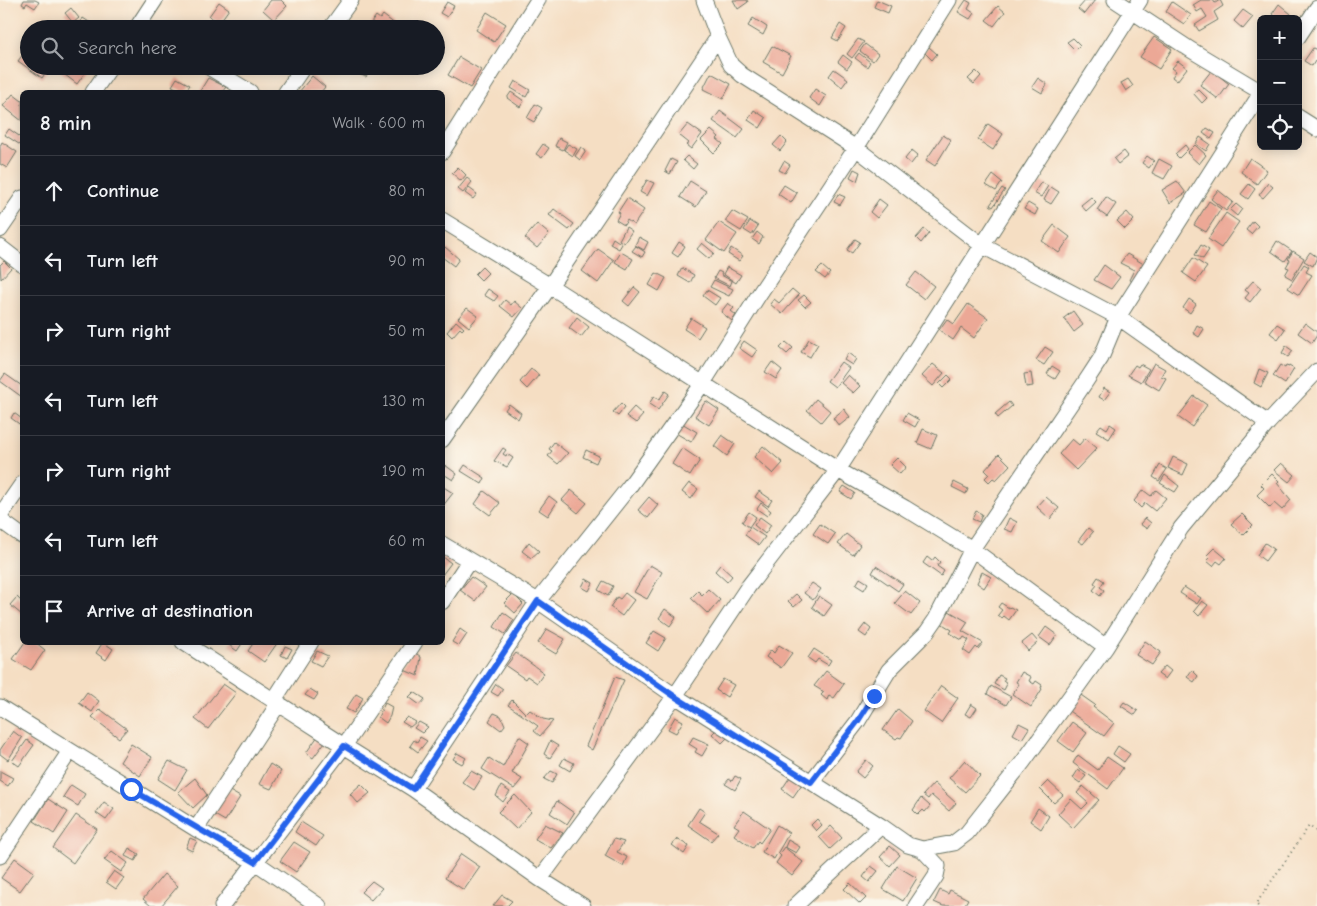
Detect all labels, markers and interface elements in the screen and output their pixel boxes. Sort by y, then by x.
map controls [1257,15,1302,150]
button: + [1257,15,1302,60]
search box [20,20,445,75]
icon: search [38,34,66,62]
text: Search here [78,37,177,59]
button: − [1257,60,1302,105]
button: locate [1257,105,1302,150]
text: 8 min [40,111,91,135]
text: Walk · 600 m [332,114,425,132]
icon: ahead [40,177,68,205]
text: Continue [87,180,159,202]
text: 80 m [388,182,425,200]
icon: left [40,247,68,275]
text: Turn left [87,250,158,272]
text: 90 m [388,252,425,270]
icon: right [40,317,68,345]
text: Turn right [87,320,171,342]
text: 50 m [388,322,425,340]
icon: left [40,387,68,415]
text: Turn left [87,390,158,412]
text: 130 m [382,392,425,410]
icon: right [40,457,68,485]
text: Turn right [87,460,171,482]
text: 190 m [382,462,425,480]
icon: left [40,527,68,555]
text: Turn left [87,530,158,552]
text: 60 m [388,532,425,550]
icon: arrive [40,597,68,625]
text: Arrive at destination [87,600,253,622]
route end [863,685,886,708]
route start [120,778,143,801]

